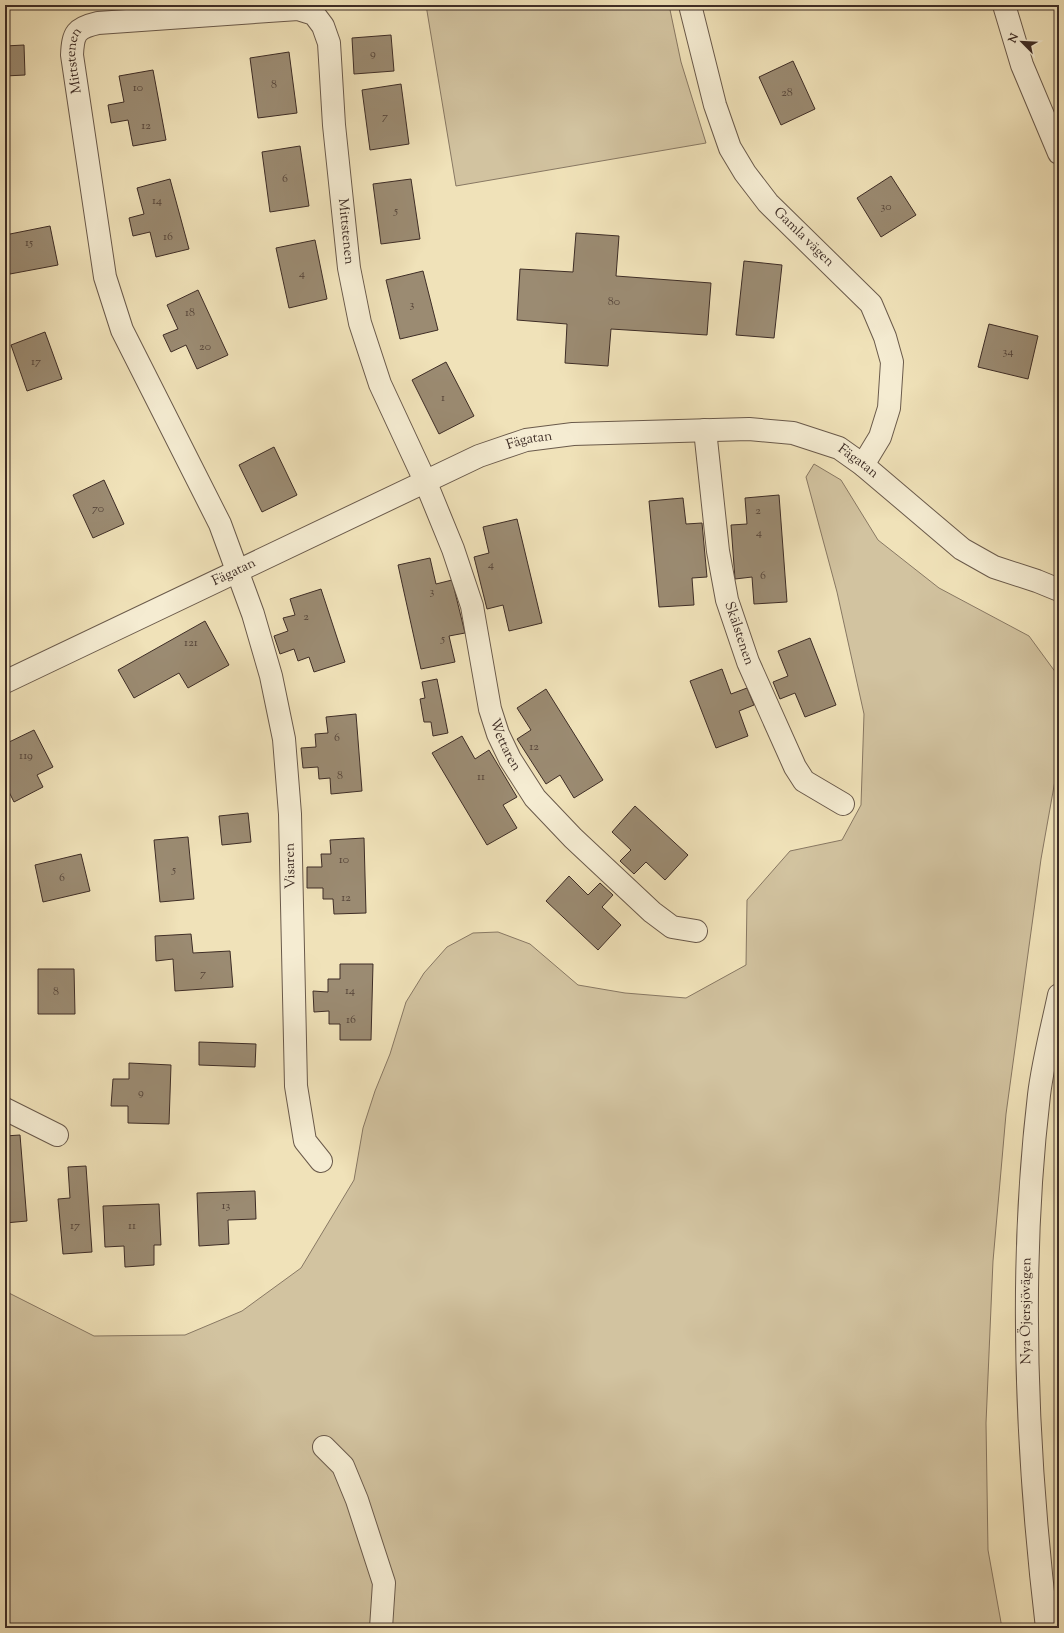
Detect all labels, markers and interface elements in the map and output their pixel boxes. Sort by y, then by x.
north arrow [1002,22,1042,62]
street label: Mittstenen [62,23,88,95]
text: N [1004,31,1023,47]
house number: 9 [370,45,376,63]
house number: 8 [271,76,277,94]
house number: 10 [133,79,143,97]
house number: 28 [781,84,793,102]
house number: 7 [382,108,388,126]
house number: 12 [141,117,151,135]
house number: 6 [282,170,288,188]
house number: 14 [152,192,162,210]
street label: Mittstenen [332,198,359,265]
house number: 30 [880,198,892,216]
house number: 5 [393,202,398,220]
street label: Gamla vägen [768,203,838,272]
house number: 16 [163,228,173,246]
house number: 15 [25,234,33,252]
house number: 4 [299,265,305,283]
house number: 80 [608,293,620,311]
house number: 3 [410,296,415,314]
house number: 18 [185,304,195,322]
house number: 20 [199,338,211,356]
house number: 34 [1003,343,1013,361]
house number: 17 [31,353,41,371]
house number: 1 [441,389,445,407]
street label: Fägatan [504,427,554,456]
street label: Fägatan [833,440,882,484]
house number: 70 [92,500,104,518]
house number: 2 [755,502,761,520]
house number: 4 [756,524,762,542]
street label: Fägatan [209,554,260,592]
house number: 4 [488,556,494,574]
house number: 6 [760,567,766,585]
house number: 3 [430,583,435,601]
street label: Skälstenen [718,599,758,668]
house number: 2 [303,608,309,626]
house number: 5 [440,630,445,648]
house number: 121 [184,634,198,652]
street label: Wettaren [484,716,526,775]
house number: 6 [334,729,340,747]
house number: 12 [529,738,539,756]
house number: 119 [19,747,33,765]
house number: 8 [337,767,343,785]
house number: 11 [477,768,485,786]
street label: Visaren [281,843,301,889]
house number: 10 [339,851,349,869]
house number: 5 [171,861,176,879]
house number: 6 [59,869,65,887]
house number: 12 [341,889,351,907]
house number: 7 [200,965,206,983]
house number: 14 [345,982,355,1000]
house number: 8 [53,983,59,1001]
house number: 16 [346,1011,356,1029]
house number: 9 [138,1084,144,1102]
house number: 13 [222,1197,231,1215]
house number: 17 [70,1217,80,1235]
house number: 11 [128,1217,136,1235]
street label: Nya Öjersjövägen [1016,1257,1037,1365]

